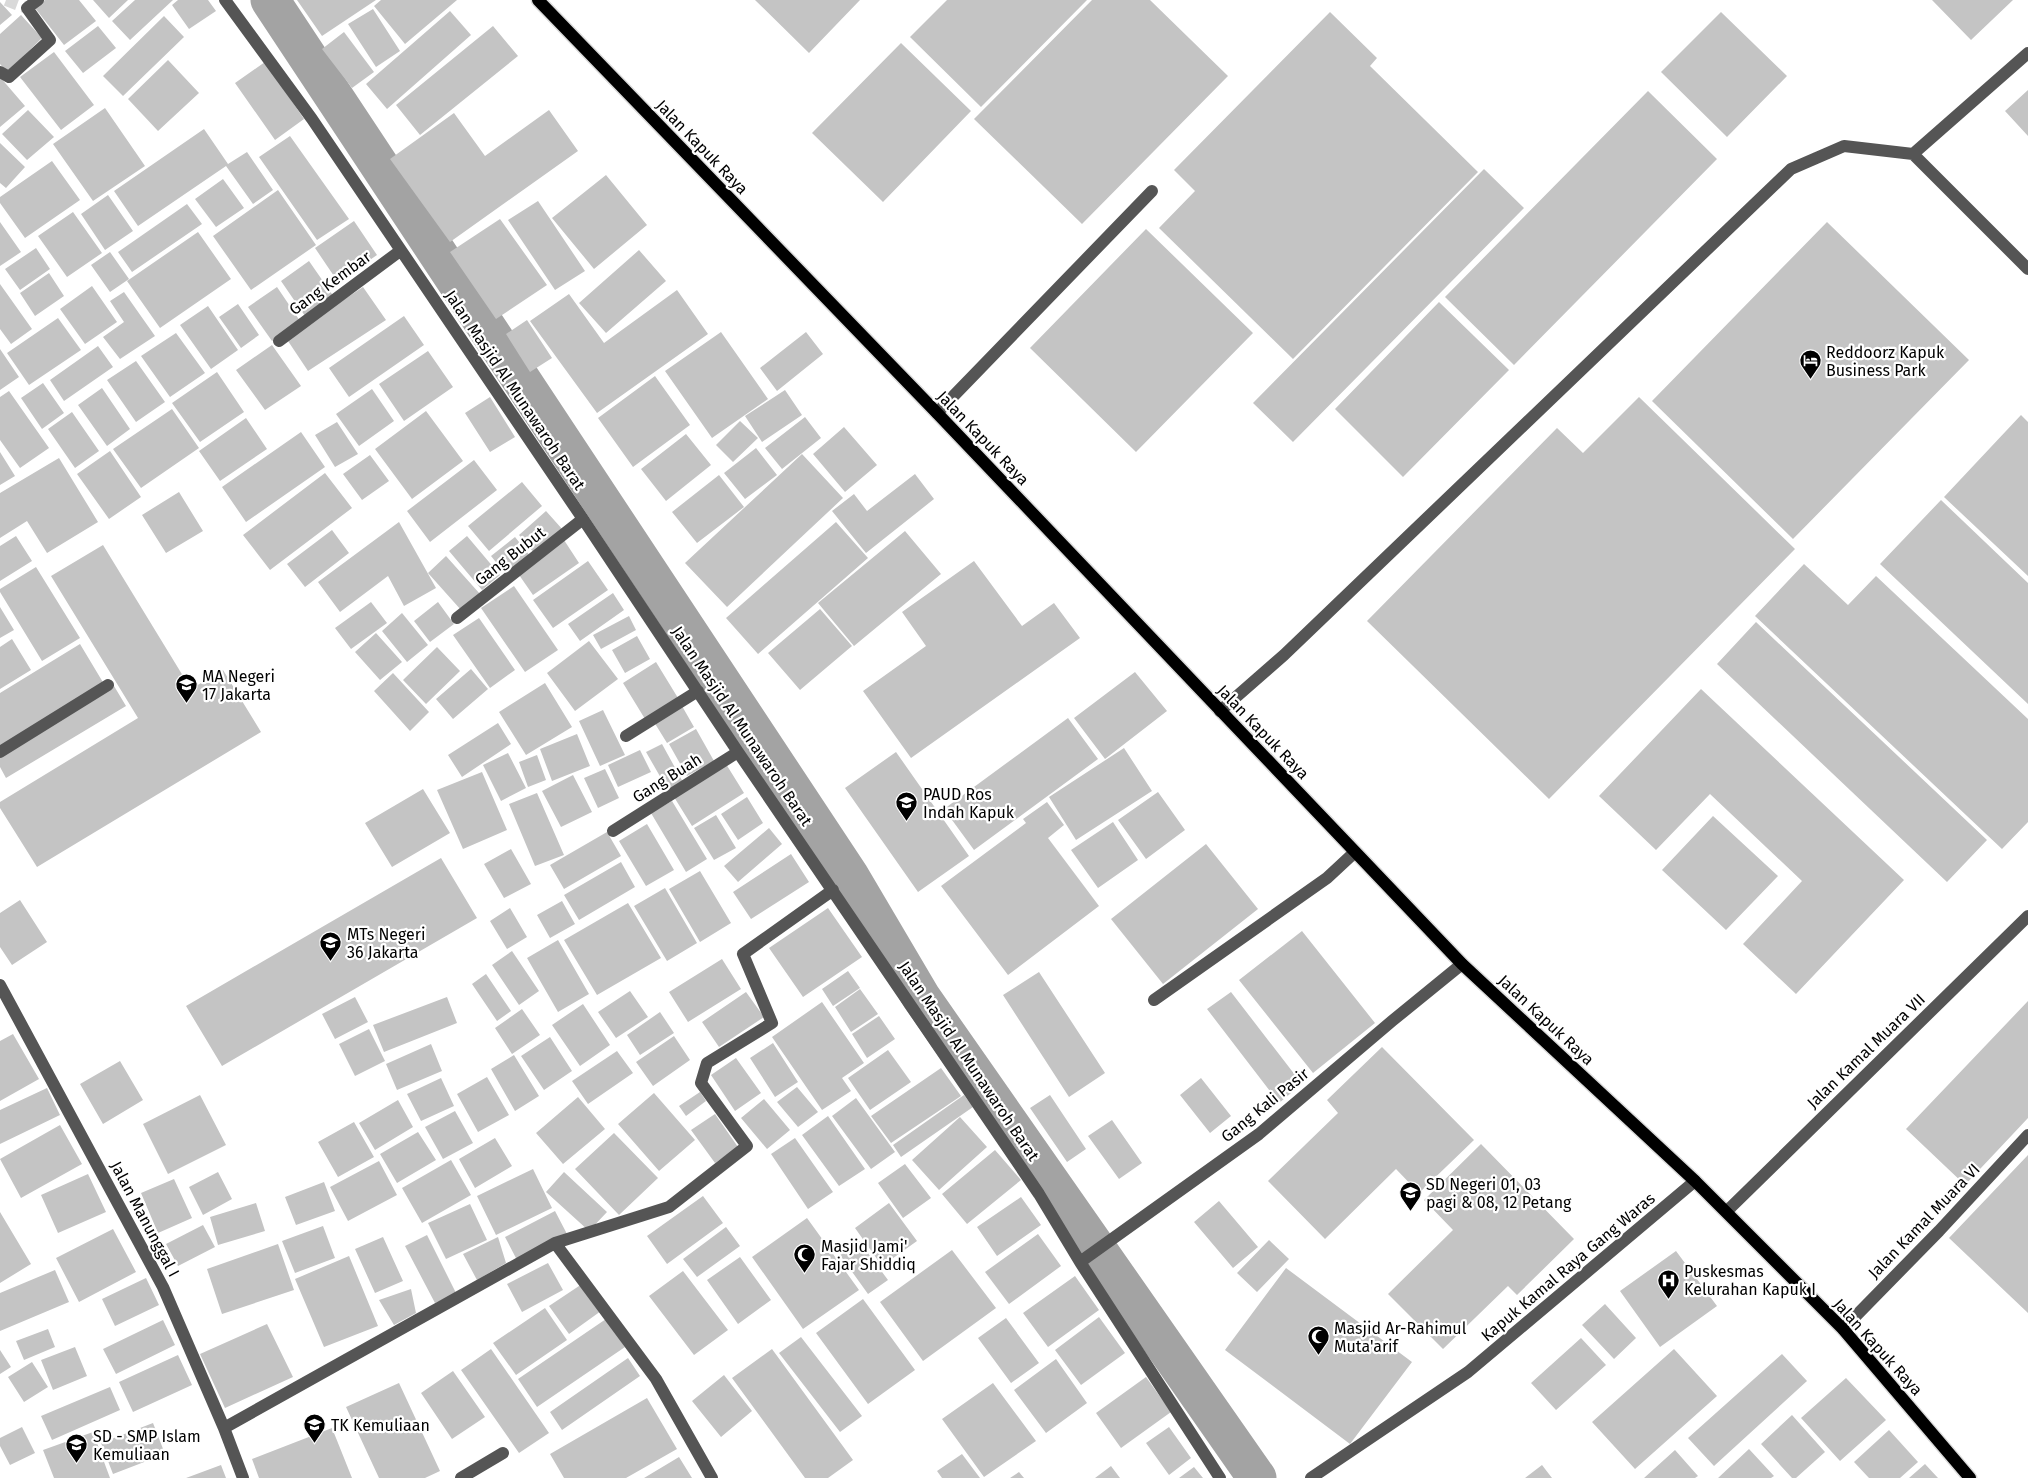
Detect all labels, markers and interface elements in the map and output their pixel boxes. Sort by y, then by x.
street label: Jalan Kapuk Raya [652,96,752,198]
street label: Gang Kembar [285,246,375,319]
street label: Jalan Masjid Al Munawaroh Barat [441,287,589,494]
place label: Reddoorz Kapuk Business Park [1826,343,1945,380]
hotel icon: Reddoorz Kapuk Business Park [1798,349,1822,380]
street label: Jalan Kapuk Raya [933,387,1033,489]
street label: Gang Bubut [471,522,549,589]
street label: Jalan Masjid Al Munawaroh Barat [668,623,816,830]
place label: MA Negeri 17 Jakarta [202,667,275,704]
school or university icon: MA Negeri 17 Jakarta [174,673,198,704]
street label: Jalan Kapuk Raya [1213,681,1313,783]
street label: Gang Buah [629,749,705,807]
place label: PAUD Ros Indah Kapuk [923,785,1015,822]
school or university icon: PAUD Ros Indah Kapuk [895,791,919,822]
place label: MTs Negeri 36 Jakarta [347,925,426,962]
school or university icon: MTs Negeri 36 Jakarta [319,931,343,962]
street label: Jalan Masjid Al Munawaroh Barat [895,958,1043,1165]
street label: Jalan Kapuk Raya [1494,971,1598,1069]
street label: Jalan Kamal Muara VII [1803,990,1929,1112]
street label: Gang Kali Pasir [1217,1063,1313,1146]
street label: Jalan Manunggal I [107,1158,183,1280]
street label: Jalan Kamal Muara VI [1864,1160,1984,1282]
place label: SD Negeri 01, 03 pagi & 08, 12 Petang [1426,1175,1572,1212]
school or university icon: SD Negeri 01, 03 pagi & 08, 12 Petang [1398,1181,1422,1212]
street label: Kapuk Kamal Raya Gang Waras [1477,1189,1659,1345]
place label: Masjid Jami' Fajar Shiddiq [821,1237,916,1274]
mosque icon: Masjid Jami' Fajar Shiddiq [793,1243,817,1274]
place label: Puskesmas Kelurahan Kapuk I [1684,1262,1816,1299]
hospital icon: Puskesmas Kelurahan Kapuk I [1656,1268,1680,1299]
street label: Jalan Kapuk Raya [1829,1295,1927,1399]
place label: Masjid Ar-Rahimul Muta'arif [1334,1319,1467,1356]
mosque icon: Masjid Ar-Rahimul Muta'arif [1306,1325,1330,1356]
school or university icon: TK Kemuliaan [303,1413,327,1444]
place label: TK Kemuliaan [331,1416,430,1435]
place label: SD - SMP Islam Kemuliaan [93,1427,201,1464]
school or university icon: SD - SMP Islam Kemuliaan [65,1433,89,1464]

